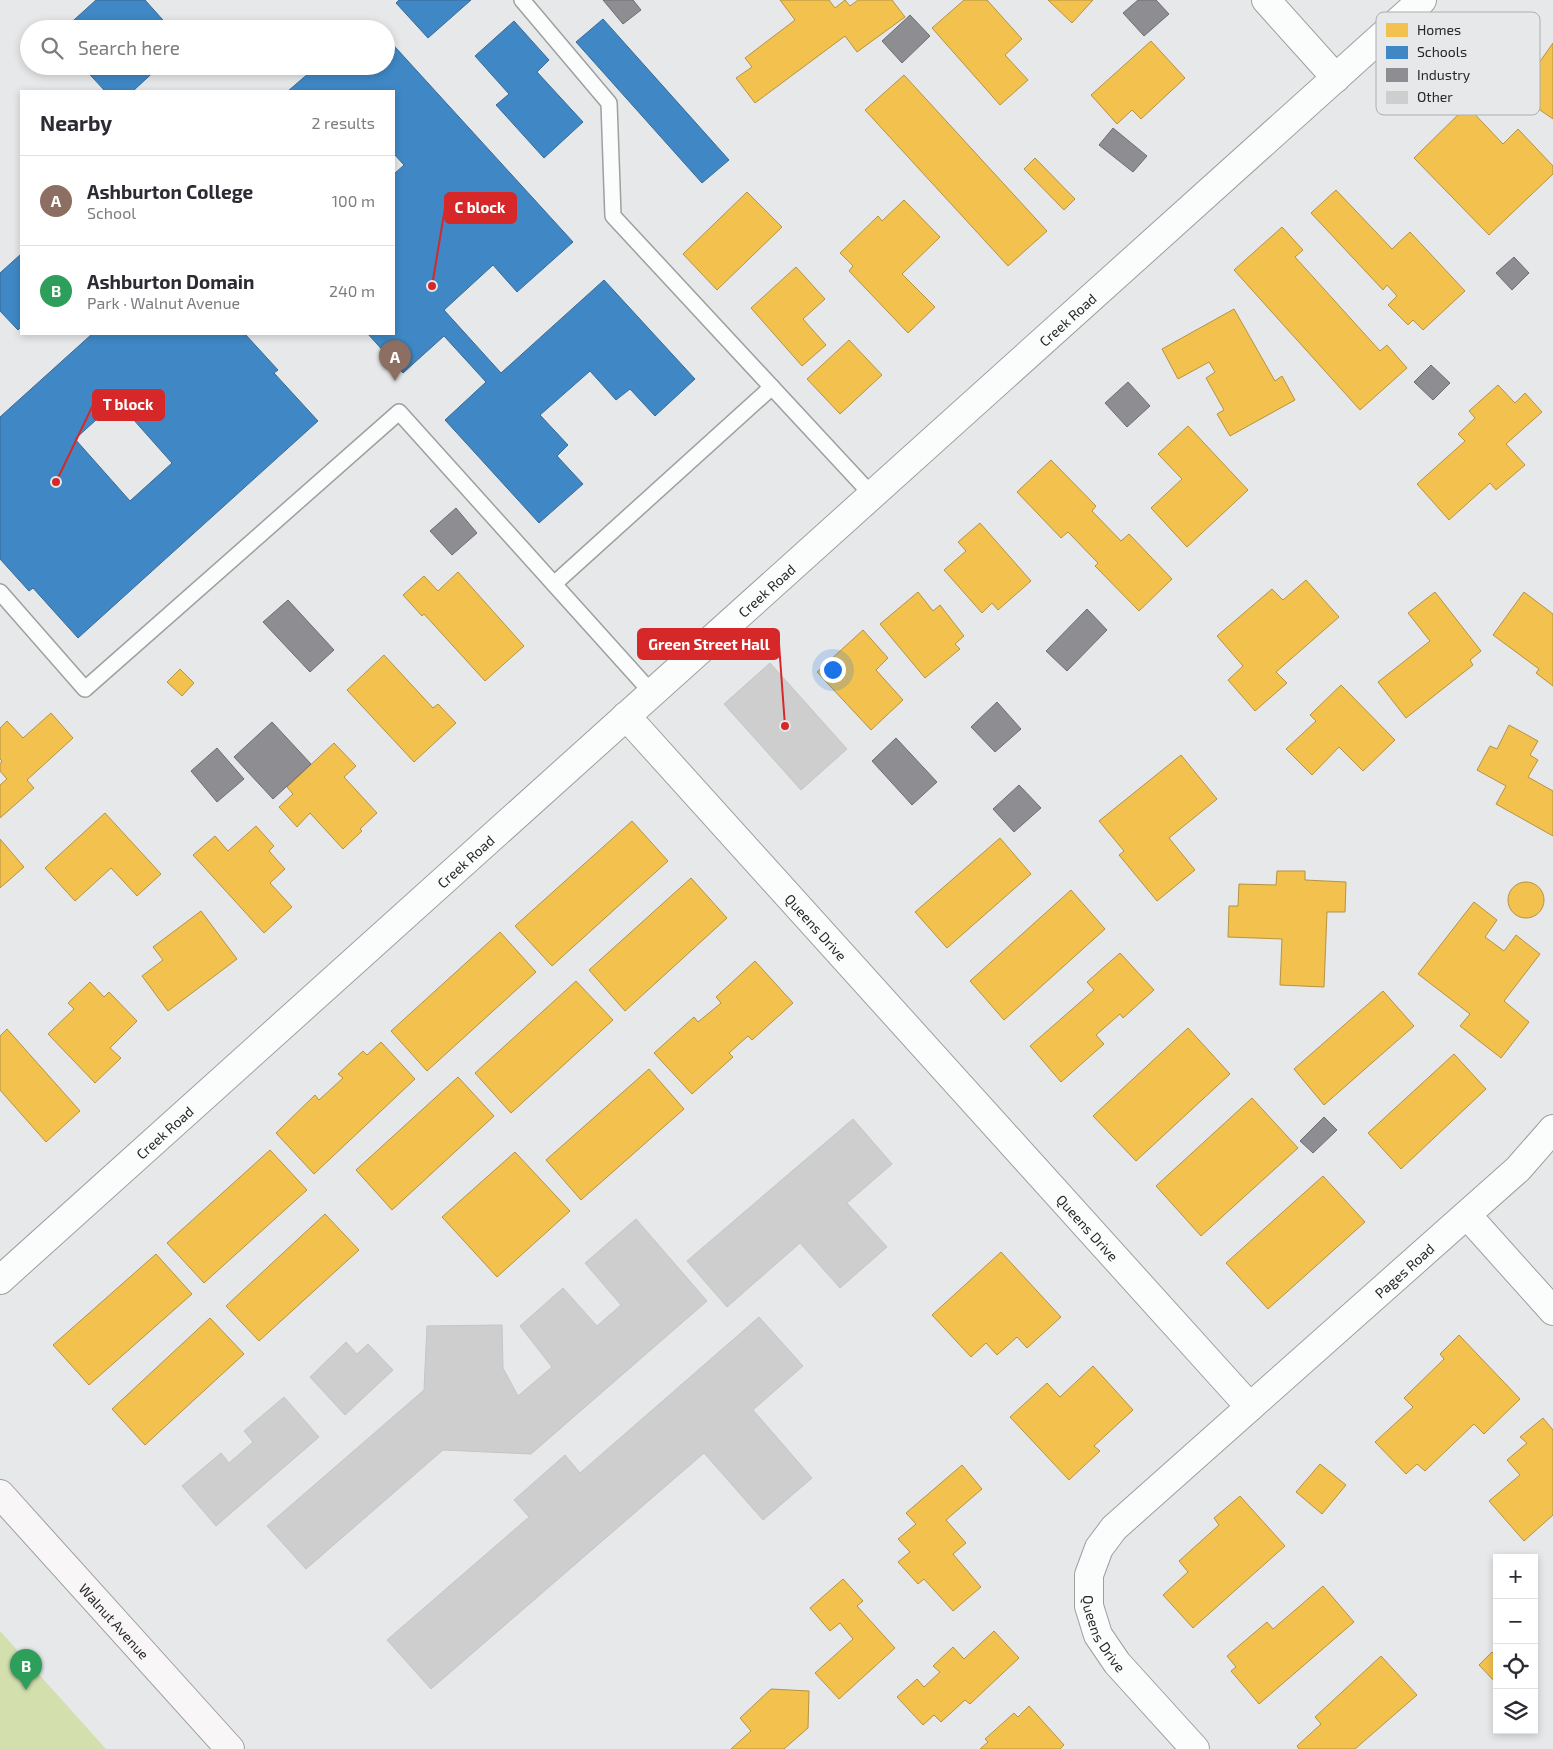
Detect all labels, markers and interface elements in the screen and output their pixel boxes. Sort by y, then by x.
legend [1376,12,1540,115]
search box [20,20,395,75]
text: Homes [1417,21,1461,38]
icon: search [38,34,66,62]
text: Search here [78,36,180,59]
text: Schools [1417,43,1467,60]
text: Industry [1417,66,1471,83]
text: Other [1417,88,1453,105]
text: Nearby [40,110,112,135]
text: 2 results [312,113,375,132]
text: Ashburton College [87,180,253,203]
text: A [51,191,61,210]
text: 100 m [332,191,375,210]
callout: C block [445,193,516,223]
text: C block [455,198,506,216]
text: School [87,203,136,222]
text: Ashburton Domain [87,270,255,293]
text: B [51,281,61,300]
text: 240 m [329,281,375,300]
street label: Creek Road [1035,289,1099,349]
text: Park · Walnut Avenue [87,293,240,312]
pin: A [379,340,411,381]
callout: T block [93,390,164,420]
text: T block [103,395,154,413]
street label: Creek Road [734,560,798,620]
callout: Green Street Hall [638,629,779,659]
text: Green Street Hall [648,635,770,653]
your location [820,657,846,683]
street label: Creek Road [433,831,497,891]
street label: Queens Drive [782,890,851,964]
street label: Creek Road [132,1102,196,1162]
street label: Queens Drive [1053,1190,1122,1264]
street label: Pages Road [1371,1239,1437,1301]
map controls [1493,1554,1538,1734]
button: + [1493,1554,1538,1599]
street label: Walnut Avenue [76,1580,153,1662]
street label: Queens Drive [1080,1595,1129,1675]
button: − [1493,1599,1538,1644]
button: locate [1493,1644,1538,1689]
pin: B [10,1649,42,1690]
button: layers [1493,1689,1538,1734]

